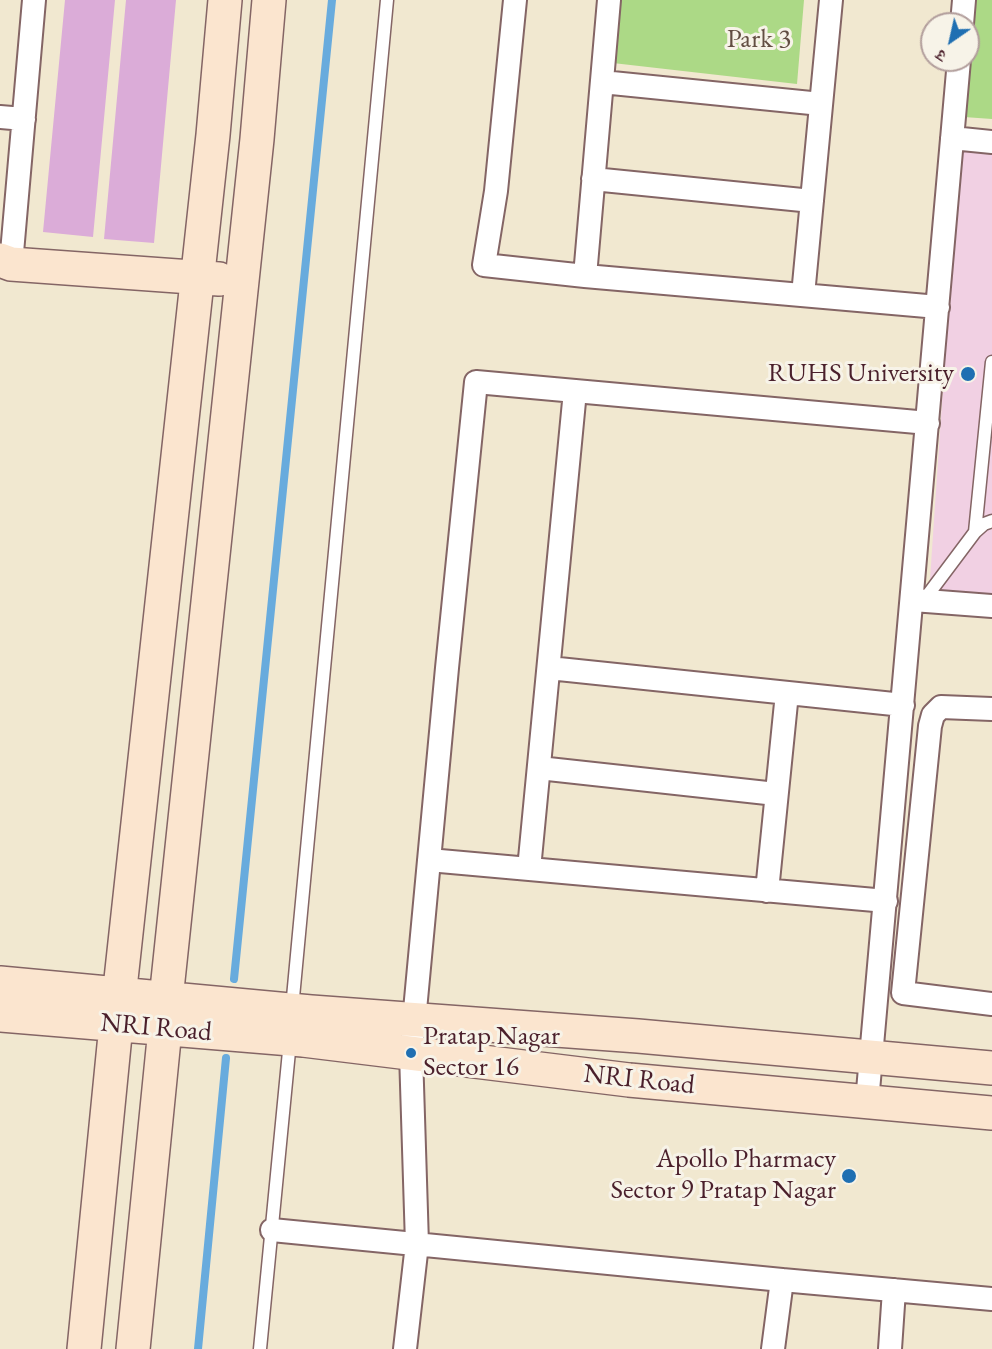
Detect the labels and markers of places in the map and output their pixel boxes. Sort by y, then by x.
place label: RUHS University [768,358,954,390]
marker: RUHS University [959,365,977,383]
place label: Pratap Nagar Sector 16 [423,1021,560,1084]
marker: Pratap Nagar Sector 16 [404,1046,418,1060]
place label: Apollo Pharmacy Sector 9 Pratap Nagar [611,1144,836,1207]
marker: Apollo Pharmacy Sector 9 Pratap Nagar [840,1167,858,1185]

